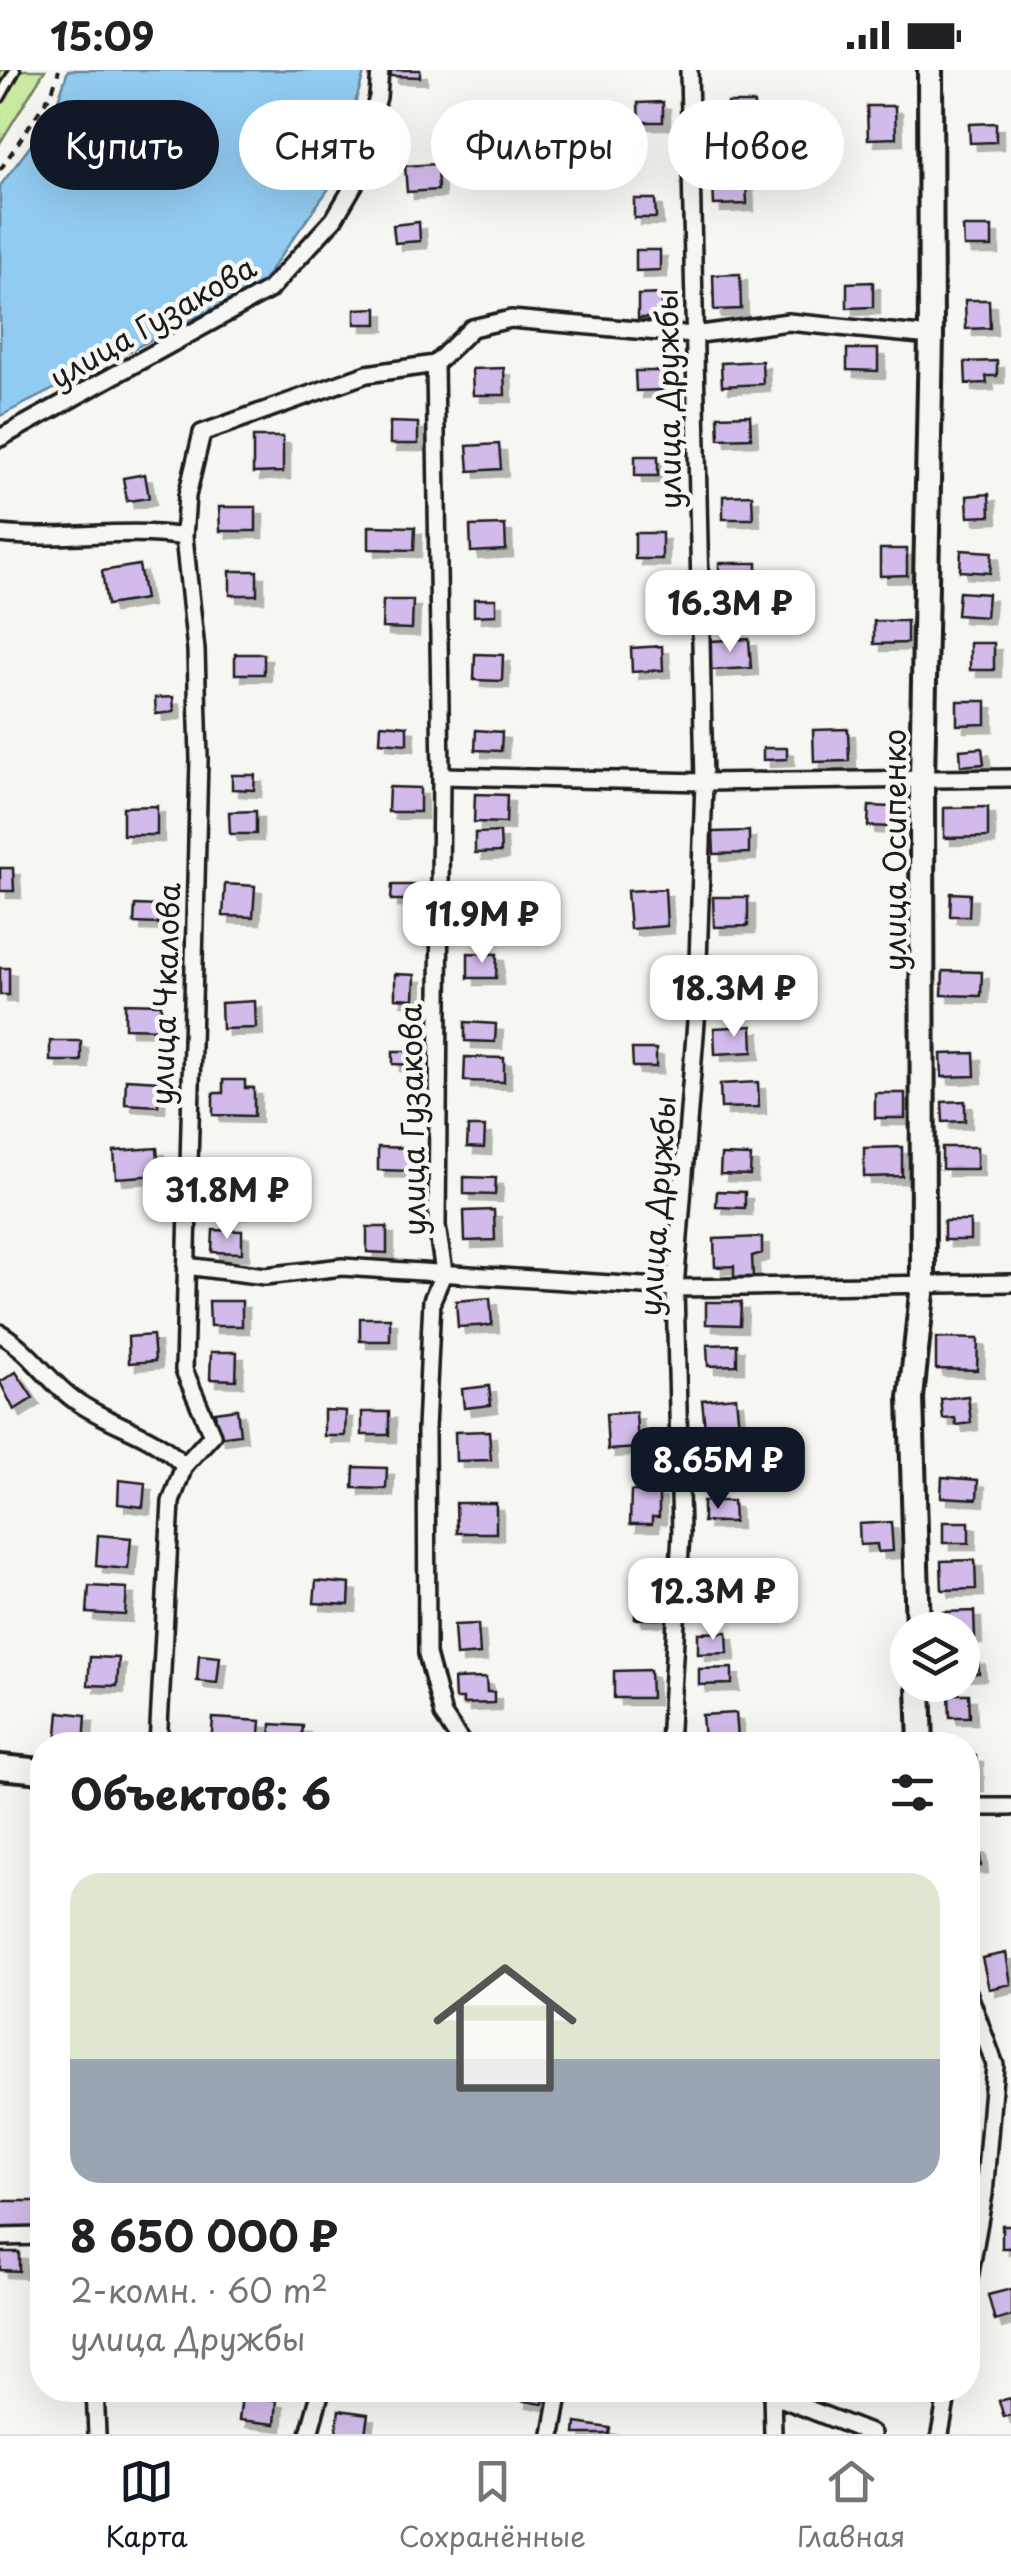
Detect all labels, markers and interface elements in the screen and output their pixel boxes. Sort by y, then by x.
text: 15:09 [50,7,154,64]
chip: Купить [30,100,219,190]
chip: Снять [239,100,411,190]
chip: Фильтры [431,100,648,190]
chip: Новое [668,100,844,190]
street label: улица Гузакова [40,243,264,398]
street label: улица Дружбы [643,288,691,510]
pin: 16.3M ₽ [638,570,822,655]
text: 16.3M ₽ [667,578,793,626]
street label: улица Осипенко [871,729,916,971]
pin: 11.9M ₽ [390,881,574,966]
street label: улица Чкалова [138,882,190,1106]
text: 11.9M ₽ [425,889,539,937]
pin: 18.3M ₽ [642,955,826,1040]
text: 18.3M ₽ [672,963,796,1011]
street label: улица Гузакова [386,1003,436,1236]
street label: улица Дружбы [626,1094,686,1318]
pin: 31.8M ₽ [135,1157,319,1242]
text: 31.8M ₽ [165,1165,289,1213]
pin: 8.65M ₽ [626,1427,810,1512]
text: 8.65M ₽ [653,1435,783,1483]
pin: 12.3M ₽ [621,1558,805,1643]
text: 12.3M ₽ [650,1566,776,1614]
map controls [890,1612,980,1702]
button: layers [890,1612,980,1702]
text: Объектов: 6 [70,1761,331,1824]
icon: filters [885,1765,940,1820]
icon: home [415,1938,595,2118]
text: 8 650 000 ₽ [70,2203,338,2266]
text: 2-комн. · 60 m² [70,2266,328,2314]
text: улица Дружбы [70,2314,305,2362]
tab: Карта [106,2454,188,2557]
tab: Сохранённые [399,2454,586,2557]
tab: Главная [797,2454,905,2557]

